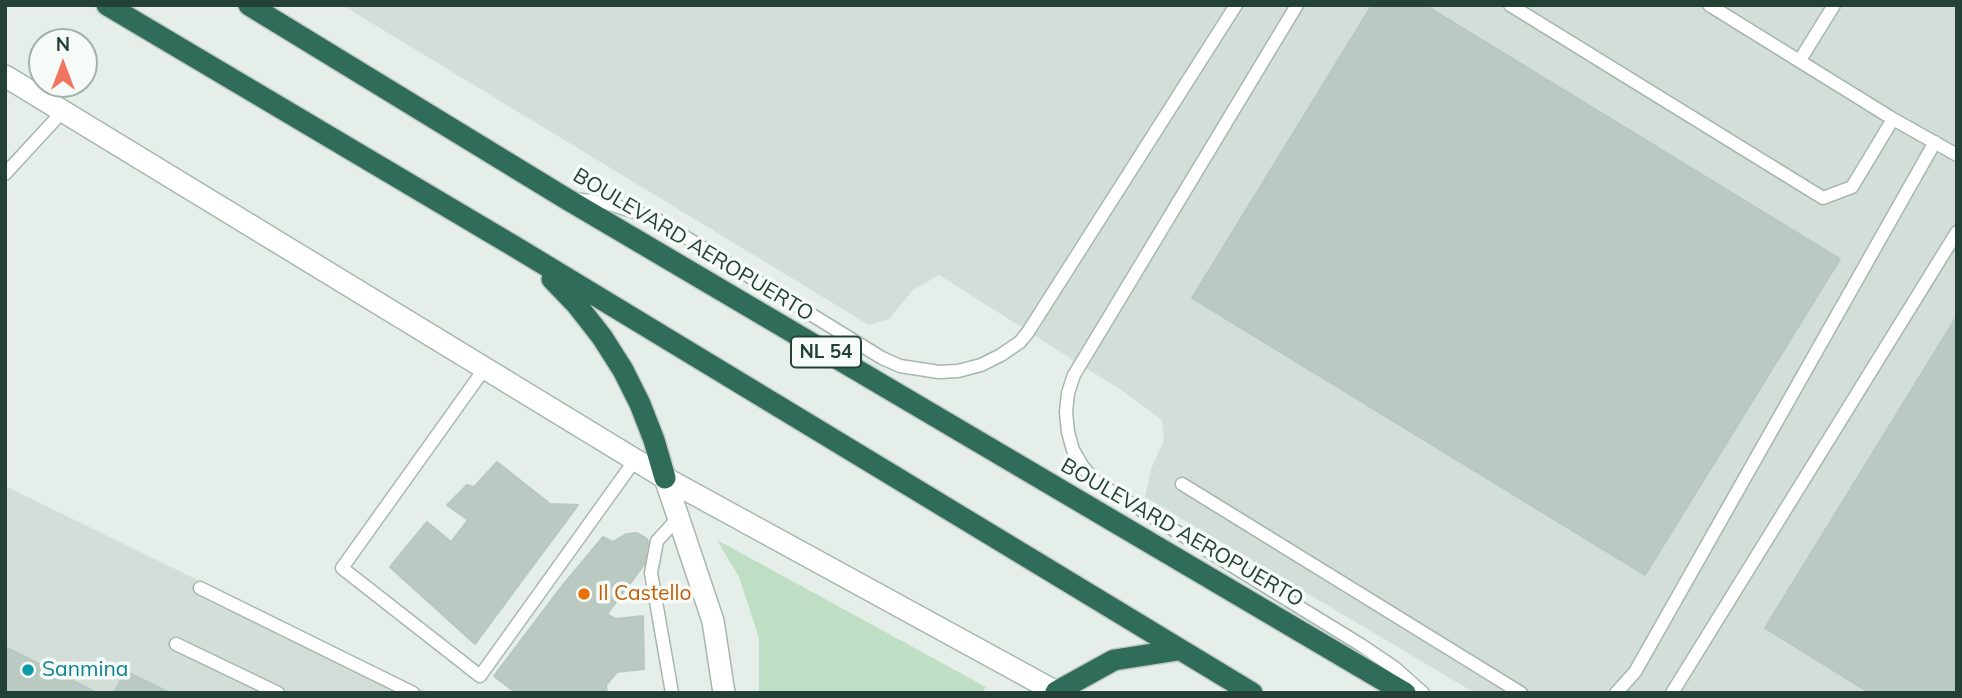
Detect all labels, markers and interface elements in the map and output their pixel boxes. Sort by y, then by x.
north arrow [28,28,98,98]
text: N [56,32,70,56]
street label: BOULEVARD AEROPUERTO [568,163,818,327]
road number: NL 54 [791,336,861,368]
street label: BOULEVARD AEROPUERTO [1056,453,1308,613]
place label: Il Castello [598,581,692,607]
marker: Il Castello [576,586,592,602]
place label: Sanmina [42,657,128,683]
marker: Sanmina [20,662,36,678]

